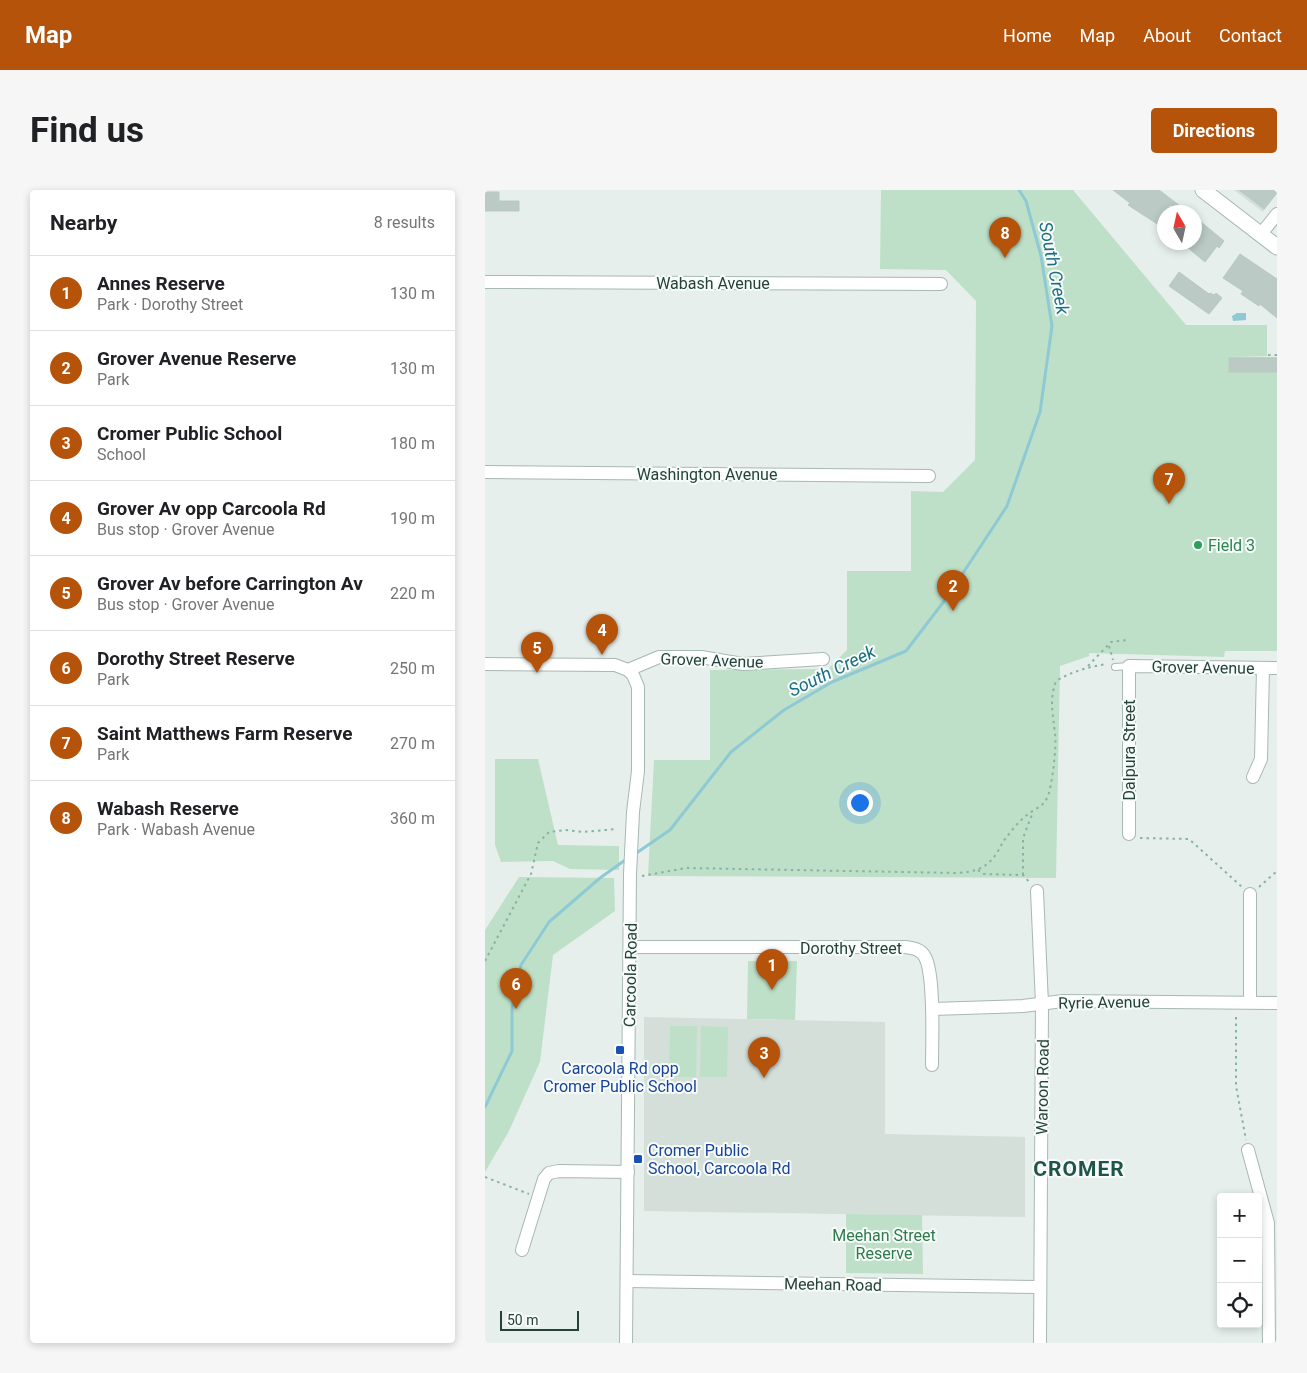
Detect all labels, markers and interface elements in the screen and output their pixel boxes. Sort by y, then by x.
text: Map [25,21,72,49]
text: Home [1003,25,1052,46]
text: Map [1080,25,1115,46]
text: About [1143,25,1191,46]
text: Contact [1219,25,1282,46]
button: Directions [1151,108,1277,153]
text: Find us [30,110,144,151]
north arrow [1157,205,1202,250]
text: Nearby [50,211,117,235]
text: 8 results [374,213,435,232]
pin: 8 [989,217,1021,258]
water label: South Creek [1035,220,1074,317]
text: Annes Reserve [97,272,225,295]
street label: Wabash Avenue [656,274,770,293]
text: 1 [61,284,71,303]
text: 130 m [390,284,435,303]
text: Park · Dorothy Street [97,295,243,314]
text: Grover Avenue Reserve [97,347,296,370]
text: 2 [61,359,71,378]
text: 130 m [390,359,435,378]
text: Park [97,370,129,389]
text: Cromer Public School [97,422,282,445]
text: 3 [61,434,71,453]
text: 180 m [390,434,435,453]
text: School [97,445,146,464]
pin: 7 [1153,463,1185,504]
street label: Washington Avenue [637,465,777,484]
text: Grover Av opp Carcoola Rd [97,497,326,520]
text: 4 [61,509,71,528]
text: 190 m [390,509,435,528]
text: Bus stop · Grover Avenue [97,520,275,539]
place label: Field 3 [1208,536,1255,555]
marker: Field 3 [1192,539,1204,551]
pin: 2 [937,570,969,611]
text: Grover Av before Carrington Av [97,572,363,595]
text: 5 [61,584,71,603]
text: 220 m [390,584,435,603]
text: Bus stop · Grover Avenue [97,595,275,614]
pin: 4 [586,614,618,655]
pin: 5 [521,632,553,673]
water label: South Creek [785,640,880,701]
text: Dorothy Street Reserve [97,647,295,670]
street label: Grover Avenue [660,649,764,672]
street label: Grover Avenue [1151,657,1255,678]
text: 6 [61,659,71,678]
text: 250 m [390,659,435,678]
text: Park [97,670,129,689]
street label: Dalpura Street [1120,700,1139,800]
text: Saint Matthews Farm Reserve [97,722,352,745]
text: 7 [61,734,71,753]
text: 270 m [390,734,435,753]
text: Park [97,745,129,764]
your location [847,790,873,816]
text: Wabash Reserve [97,797,239,820]
text: 8 [61,809,71,828]
text: 360 m [390,809,435,828]
text: Park · Wabash Avenue [97,820,255,839]
street label: Carcoola Road [620,923,641,1027]
street label: Dorothy Street [800,939,902,958]
pin: 1 [756,949,788,990]
pin: 6 [500,968,532,1009]
street label: Ryrie Avenue [1058,992,1150,1013]
pin: 3 [748,1037,780,1078]
street label: Waroon Road [1032,1039,1053,1135]
marker: Carcoola Rd opp Cromer Public School [614,1044,626,1056]
place label: Carcoola Rd opp Cromer Public School [543,1059,697,1096]
place label: Cromer Public School, Carcoola Rd [648,1141,790,1178]
marker: Cromer Public School, Carcoola Rd [632,1153,644,1165]
district label: CROMER [1033,1157,1125,1181]
map controls [1217,1193,1262,1328]
button: + [1217,1193,1262,1238]
park label: Meehan Street Reserve [832,1226,936,1263]
button: − [1217,1238,1262,1283]
street label: Meehan Road [784,1274,882,1295]
button: locate [1217,1283,1262,1328]
scale bar [500,1308,579,1331]
text: 50 m [507,1312,539,1328]

